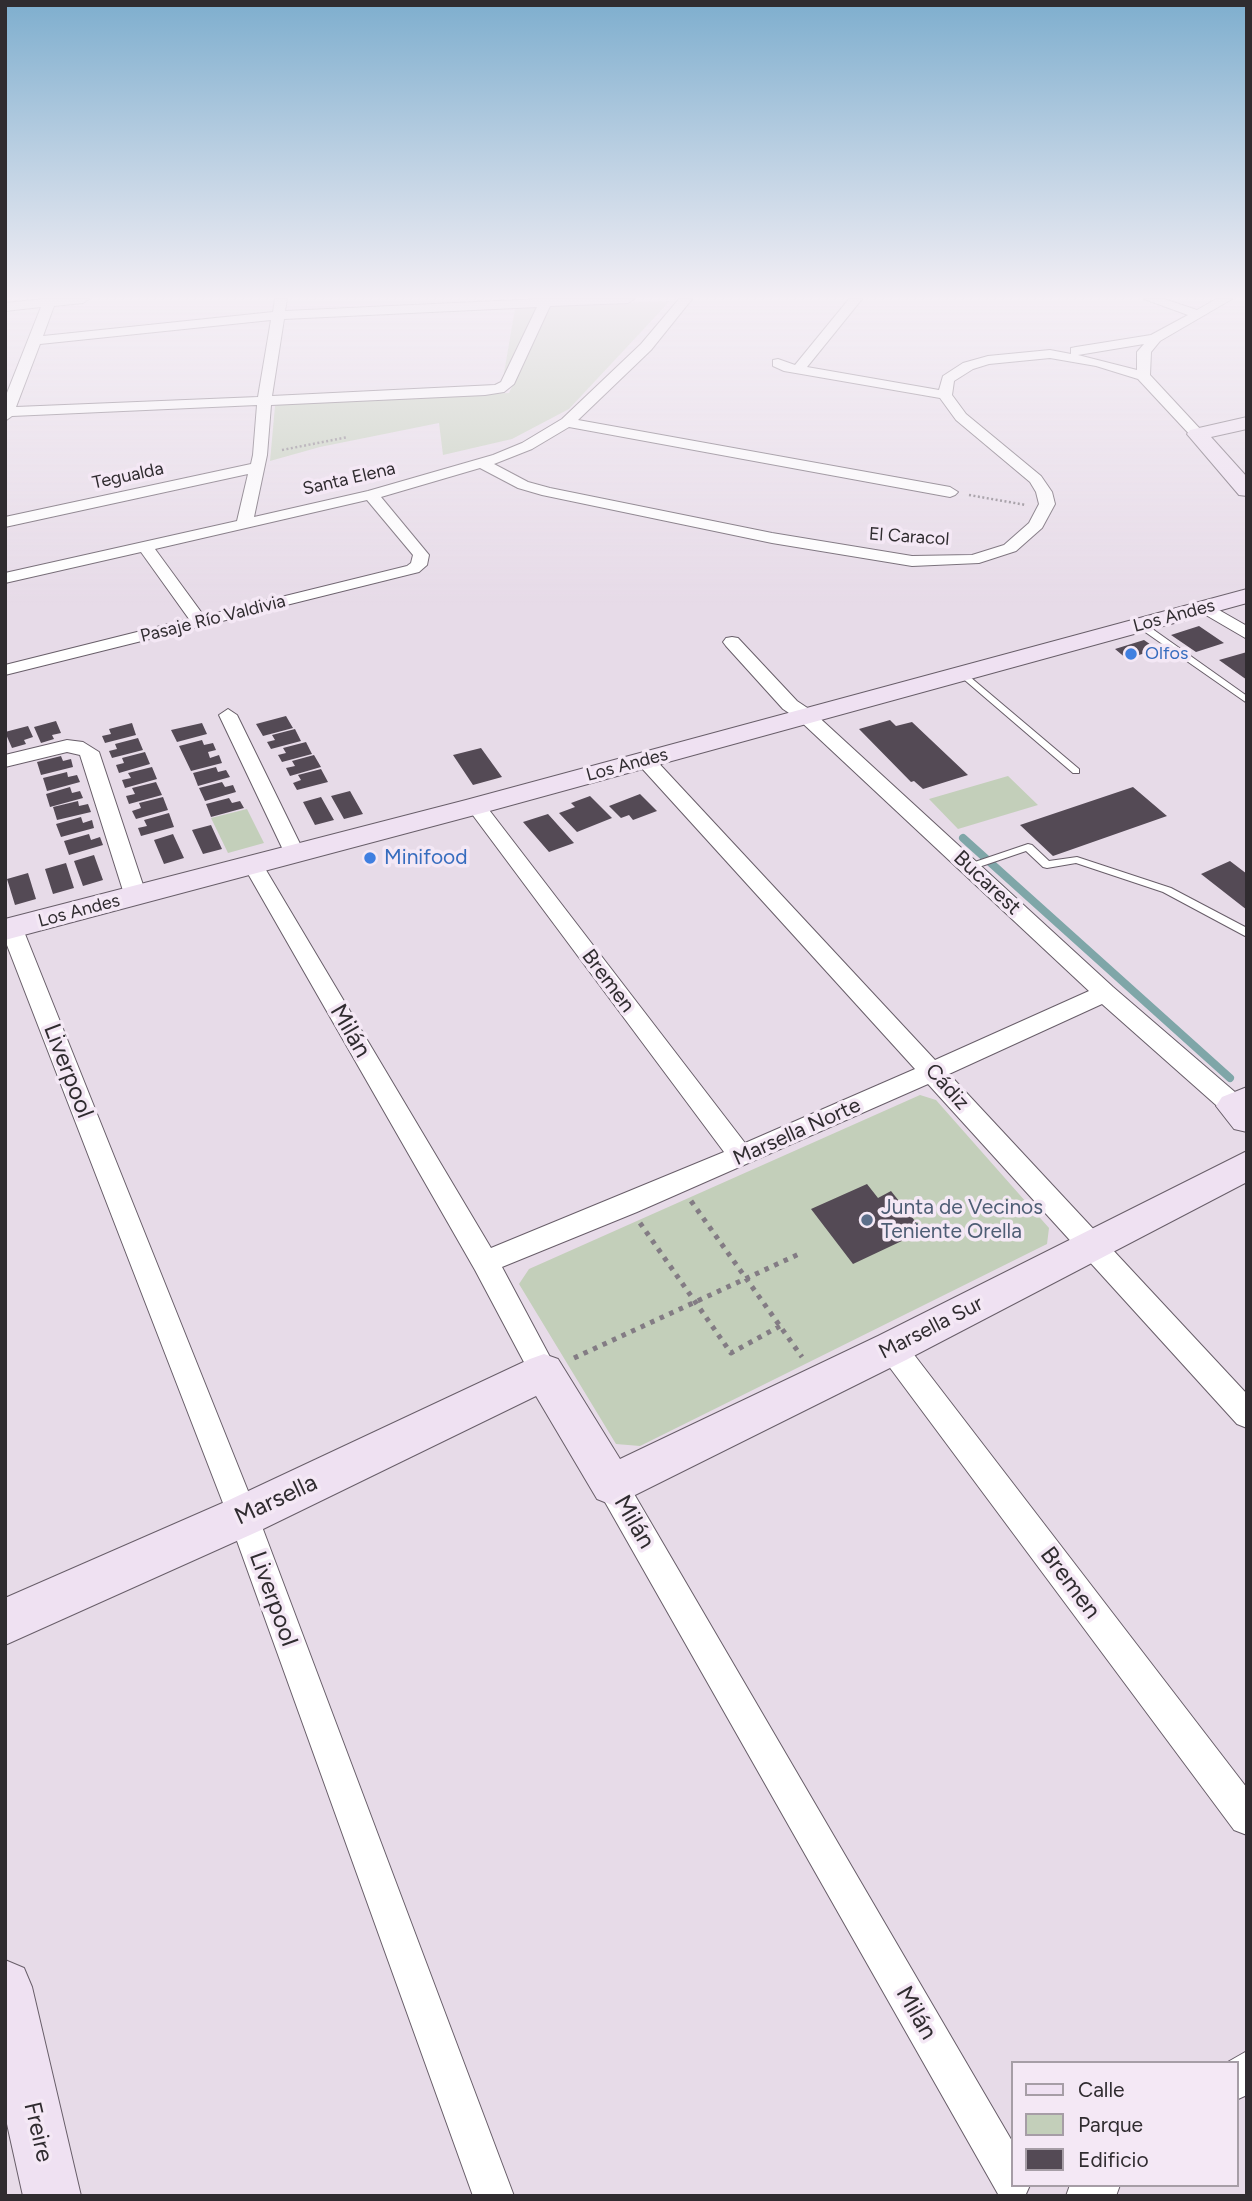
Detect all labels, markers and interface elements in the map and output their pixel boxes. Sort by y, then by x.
street label: Tegualda [90,458,166,494]
street label: Santa Elena [301,458,397,500]
street label: El Caracol [868,523,950,551]
street label: Pasaje Río Valdivia [138,591,288,647]
street label: Los Andes [1131,595,1217,637]
place label: Olfos [1145,643,1188,665]
marker: Olfos [1123,646,1139,662]
street label: Los Andes [584,744,670,786]
place label: Minifood [384,845,468,871]
street label: Bucarest [948,846,1026,920]
marker: Minifood [362,850,378,866]
street label: Los Andes [36,890,122,932]
street label: Bremen [576,944,640,1018]
street label: Milán [323,999,377,1063]
street label: Liverpool [37,1020,99,1122]
street label: Cádiz [920,1059,974,1115]
street label: Marsella Norte [729,1093,865,1171]
place label: Junta de Vecinos Teniente Orella [881,1195,1043,1245]
marker: Junta de Vecinos Teniente Orella [859,1212,875,1228]
street label: Marsella Sur [875,1291,987,1365]
street label: Marsella [230,1468,322,1532]
street label: Milán [607,1490,661,1554]
street label: Bremen [1034,1541,1106,1625]
street label: Liverpool [243,1548,303,1650]
street label: Milán [889,1981,943,2045]
legend [1010,2061,1238,2187]
text: Calle [1078,2077,1125,2102]
street label: Freire [17,2099,59,2165]
text: Parque [1078,2112,1143,2137]
text: Edificio [1078,2147,1149,2172]

